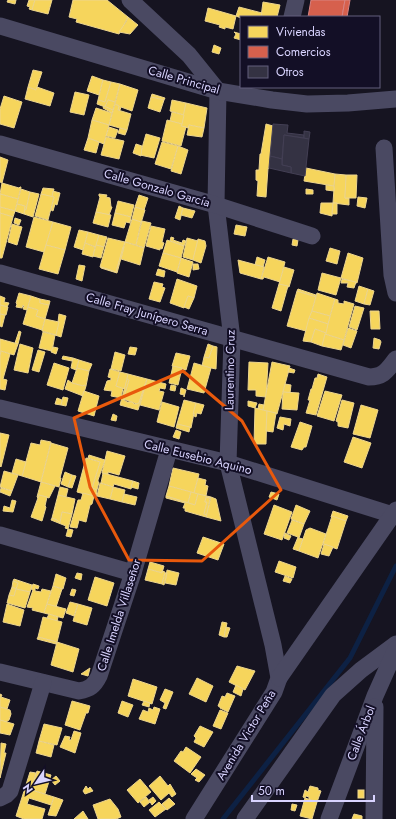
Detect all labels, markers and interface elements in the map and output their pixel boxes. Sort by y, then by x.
legend [240,16,380,88]
text: Viviendas [276,23,326,41]
text: Comercios [276,43,331,61]
street label: Calle Principal [146,61,222,99]
text: Otros [276,63,304,81]
street label: Calle Gonzalo García [102,164,212,212]
street label: Calle Fray Junípero Serra [84,288,210,340]
street label: Laurentino Cruz [220,329,240,410]
street label: Calle Eusebio Aquino [142,435,254,479]
street label: Calle Imelda Villaseñor [92,556,146,673]
street label: Avenida Victor Peña [212,686,280,784]
street label: Calle Árbol [342,703,380,763]
north arrow [16,763,56,803]
scale bar [252,777,374,803]
text: N [19,781,37,797]
text: 50 m [258,782,285,800]

